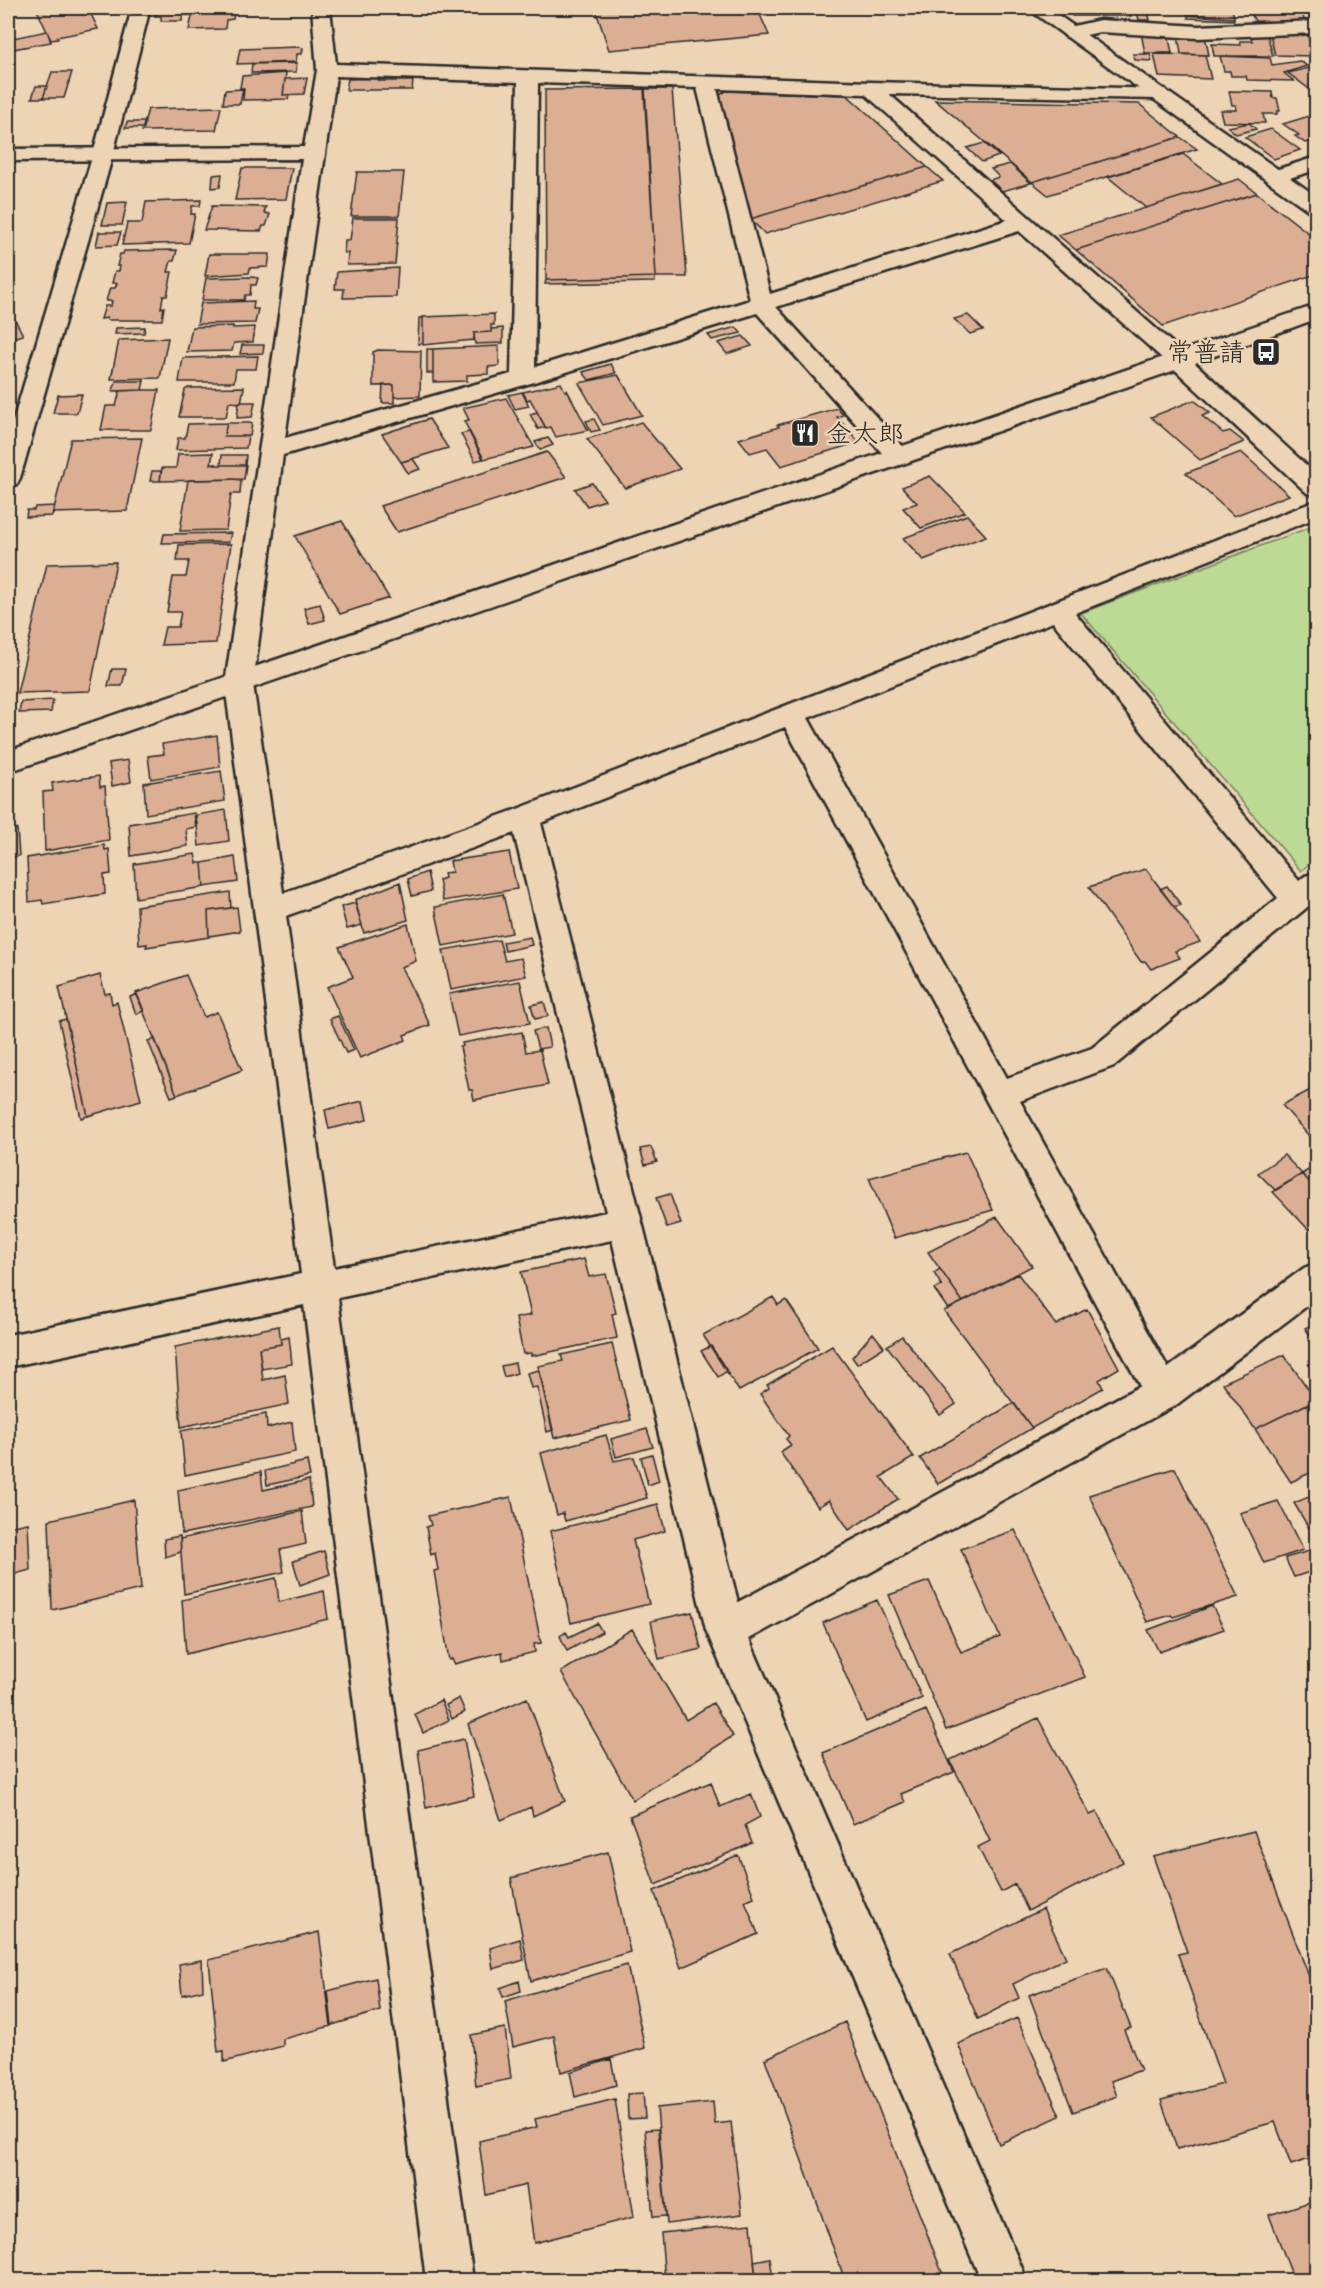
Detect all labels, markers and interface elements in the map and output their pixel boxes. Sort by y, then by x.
place label: 常普請 [1167,336,1245,369]
bus stop icon: 常普請 [1250,336,1282,368]
restaurant icon: 金太郎 [789,417,821,449]
place label: 金太郎 [826,417,904,450]

